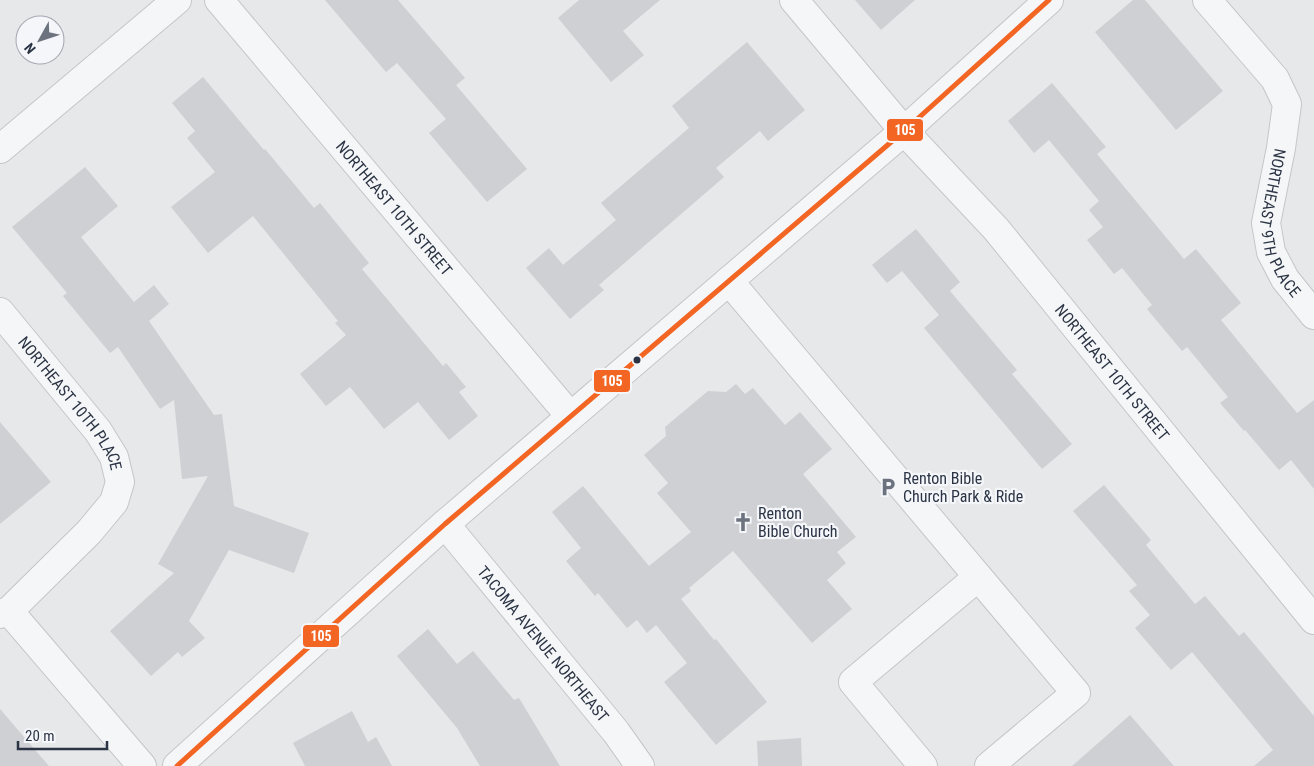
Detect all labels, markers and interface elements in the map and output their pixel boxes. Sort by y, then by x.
north arrow [15,15,65,65]
text: N [21,40,39,57]
line badge: 105 [886,118,924,142]
text: 105 [894,122,916,138]
street label: NORTHEAST 10TH STREET [332,137,457,279]
street label: NORTHEAST 9TH PLACE [1256,147,1305,301]
street label: NORTHEAST 10TH STREET [1051,300,1173,444]
street label: NORTHEAST 10TH PLACE [14,332,126,472]
unlabelled marker [632,355,642,365]
line badge: 105 [593,369,631,393]
text: 105 [601,373,623,389]
place label: Renton Bible Church Park & Ride [903,469,1023,506]
parking icon: Renton Bible Church Park & Ride [877,476,899,498]
place label: Renton Bible Church [758,504,838,541]
church icon: Renton Bible Church [732,511,754,533]
street label: TACOMA AVENUE NORTHEAST [474,562,613,726]
line badge: 105 [302,624,340,648]
text: 105 [310,628,332,644]
scale bar [18,718,106,750]
text: 20 m [25,727,55,745]

